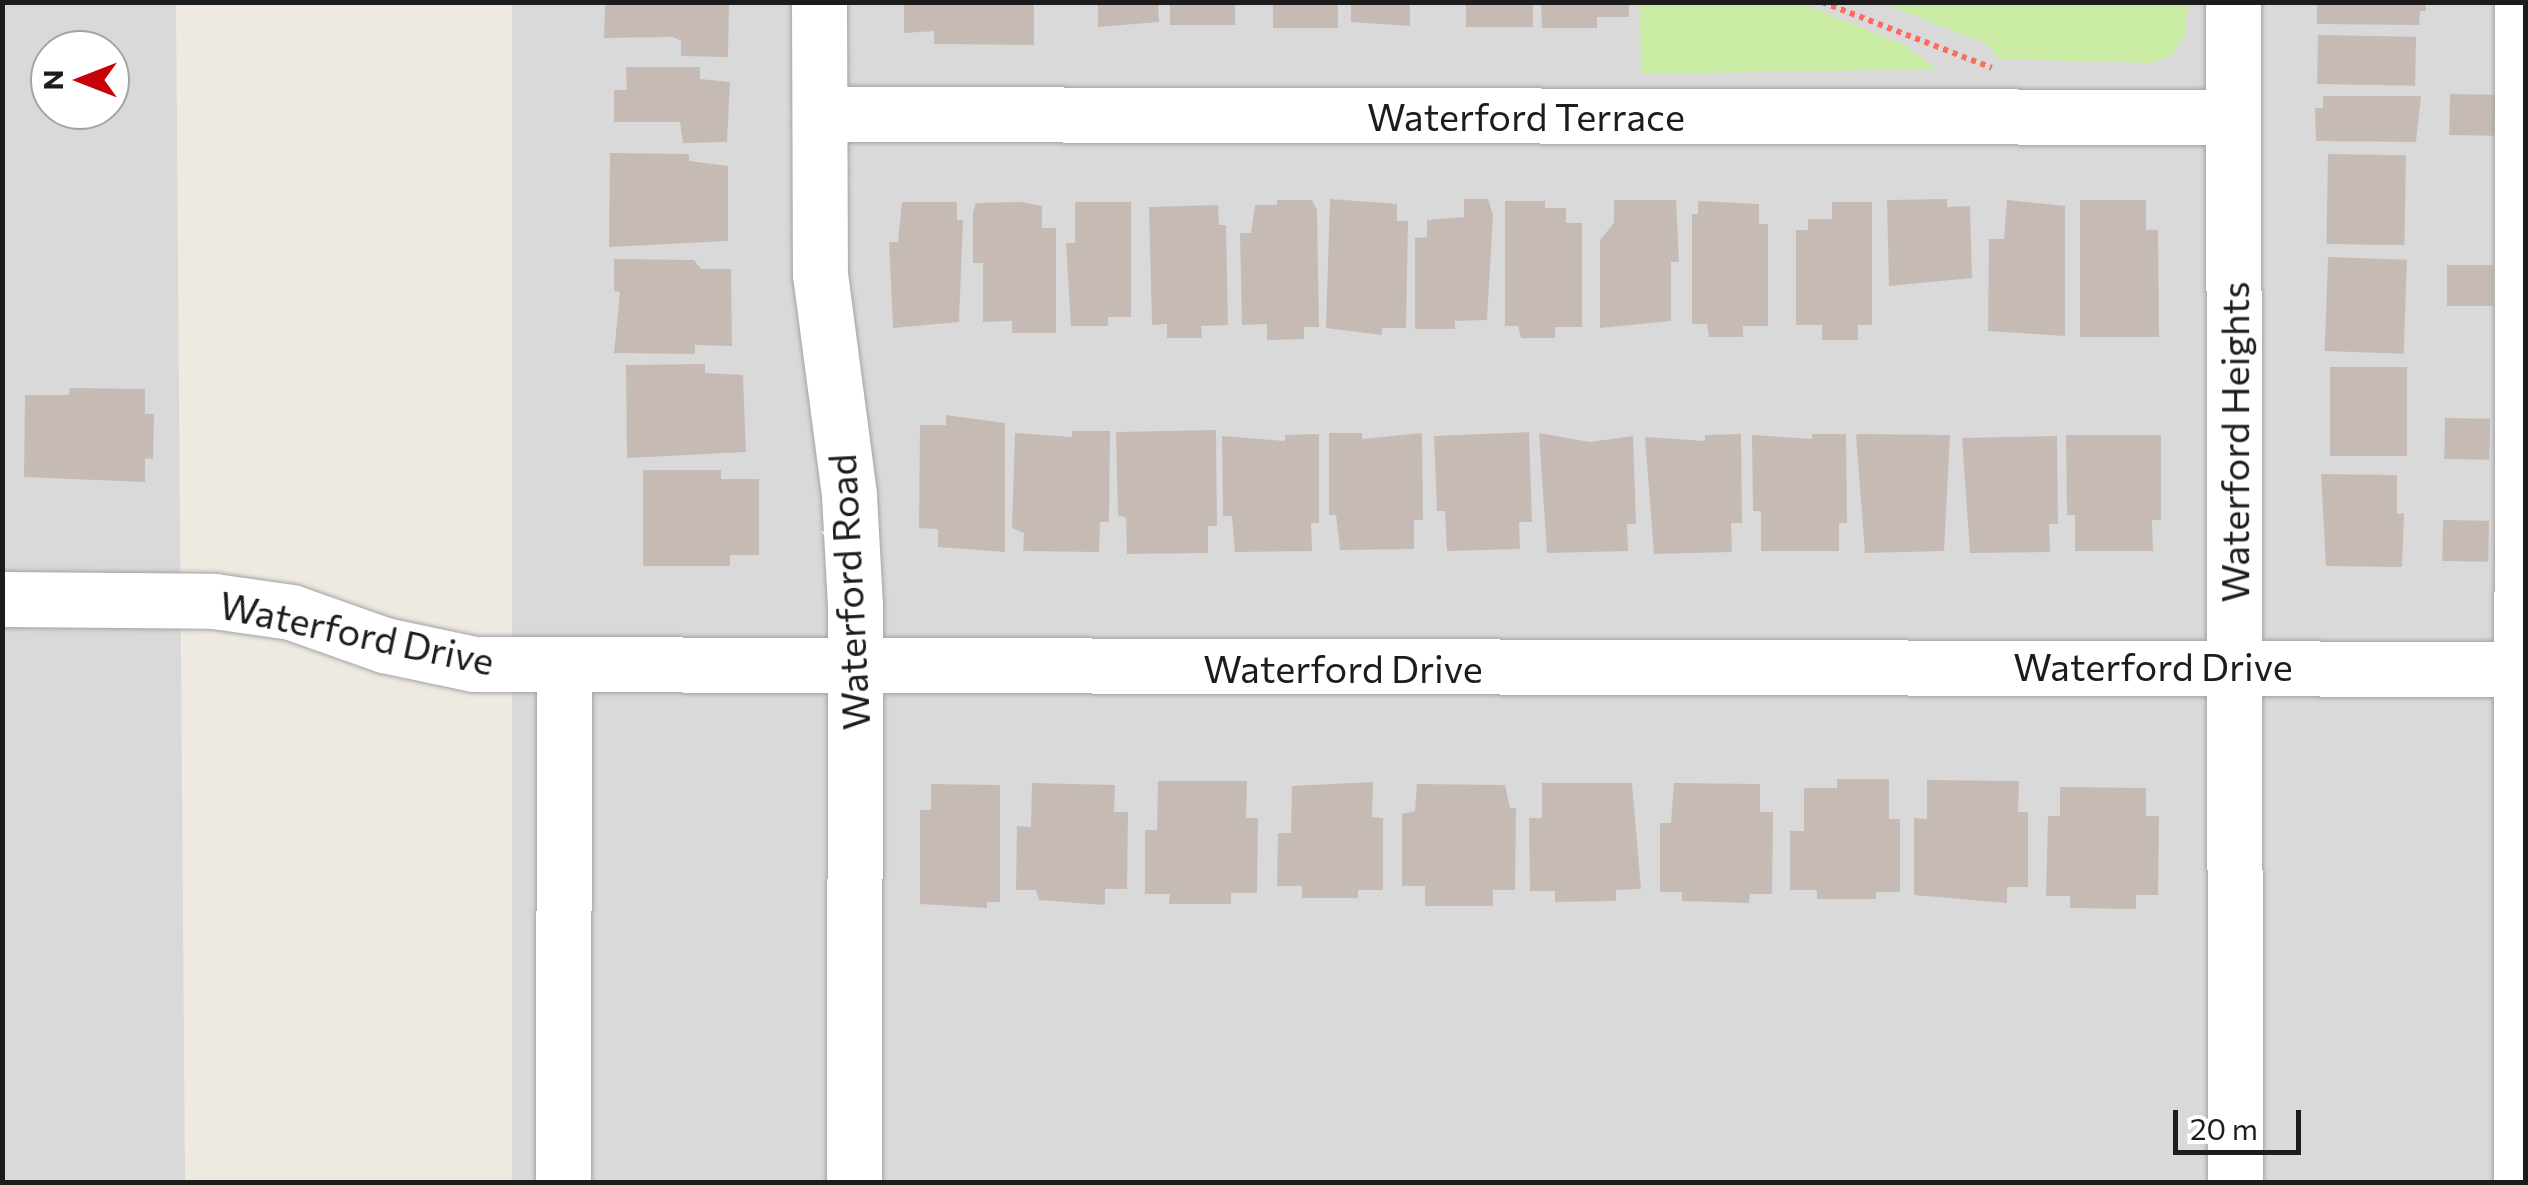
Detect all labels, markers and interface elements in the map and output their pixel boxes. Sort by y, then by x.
north arrow [30,30,130,130]
text: N [35,70,69,91]
street label: Waterford Terrace [1367,93,1685,139]
street label: Waterford Heights [2211,281,2257,603]
street label: Waterford Road [818,453,878,731]
street label: Waterford Drive [216,581,498,683]
street label: Waterford Drive [2013,643,2293,689]
street label: Waterford Drive [1203,645,1483,691]
scale bar [2178,1090,2306,1152]
text: 20 m [2190,1109,2258,1146]

